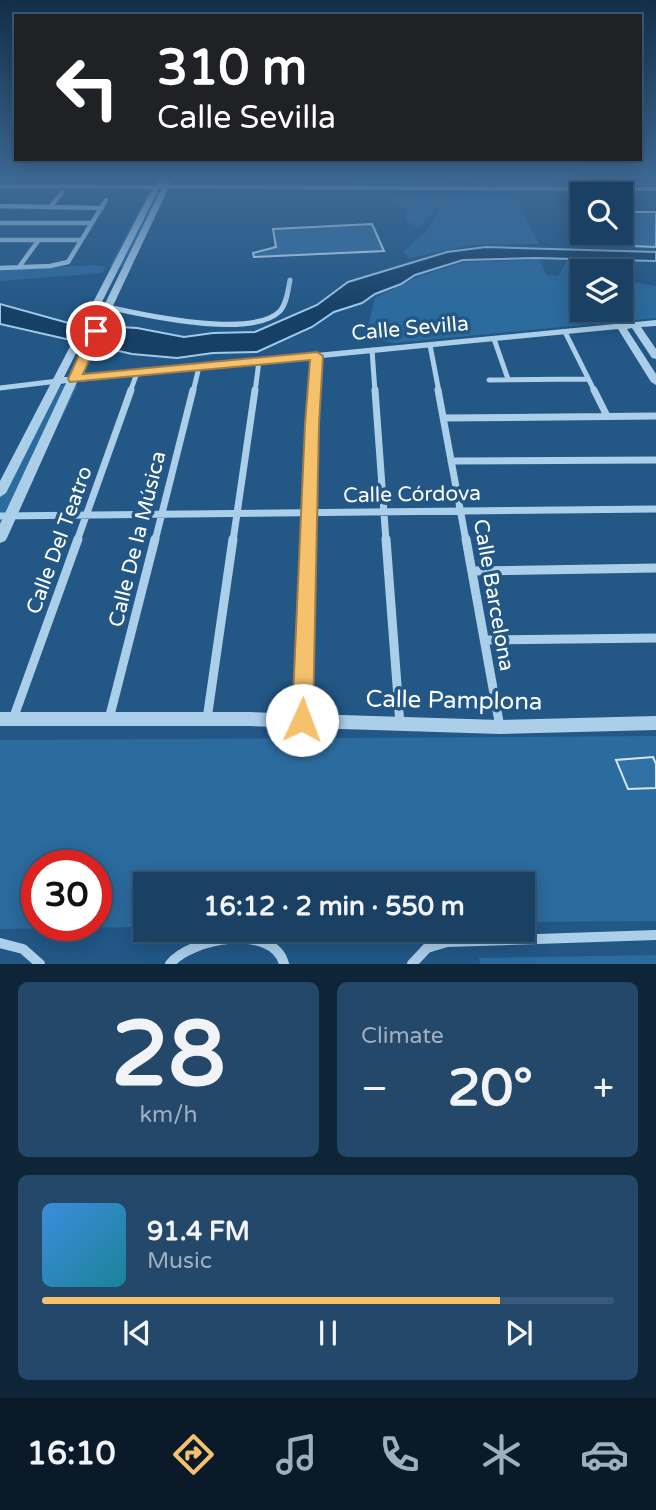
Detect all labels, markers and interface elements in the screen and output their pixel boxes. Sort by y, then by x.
text: 310 m [157,39,307,98]
icon: left [42,42,133,133]
text: Calle Sevilla [157,99,336,137]
map controls [570,182,633,322]
button: search [570,182,633,245]
button: layers [570,259,633,322]
pin [66,301,126,361]
street label: Calle Sevilla [350,311,470,346]
icon: arrive [77,312,115,350]
street label: Calle De la Música [104,449,171,630]
street label: Calle Del Teatro [21,463,98,618]
street label: Calle Córdova [343,481,481,508]
street label: Calle Barcelona [468,517,519,673]
position arrow [265,683,339,757]
street label: Calle Pamplona [365,684,543,717]
speed limit sign: 30 [21,850,112,941]
text: 16:12 · 2 min · 550 m [203,891,465,922]
text: 28 [111,1000,226,1110]
text: Climate [361,1022,444,1050]
text: 20° [448,1057,533,1120]
text: − [361,1066,388,1112]
text: + [593,1066,614,1112]
text: km/h [140,1101,197,1129]
text: 91.4 FM [147,1216,250,1247]
text: Music [147,1247,212,1275]
icon: previous [118,1314,156,1352]
icon: pause [309,1314,347,1352]
icon: next [500,1314,538,1352]
icon: directions [169,1430,218,1479]
icon: music [272,1430,321,1479]
icon: phone [375,1430,424,1479]
icon: climate [477,1430,526,1479]
icon: car [580,1430,629,1479]
text: 16:10 [27,1435,116,1473]

